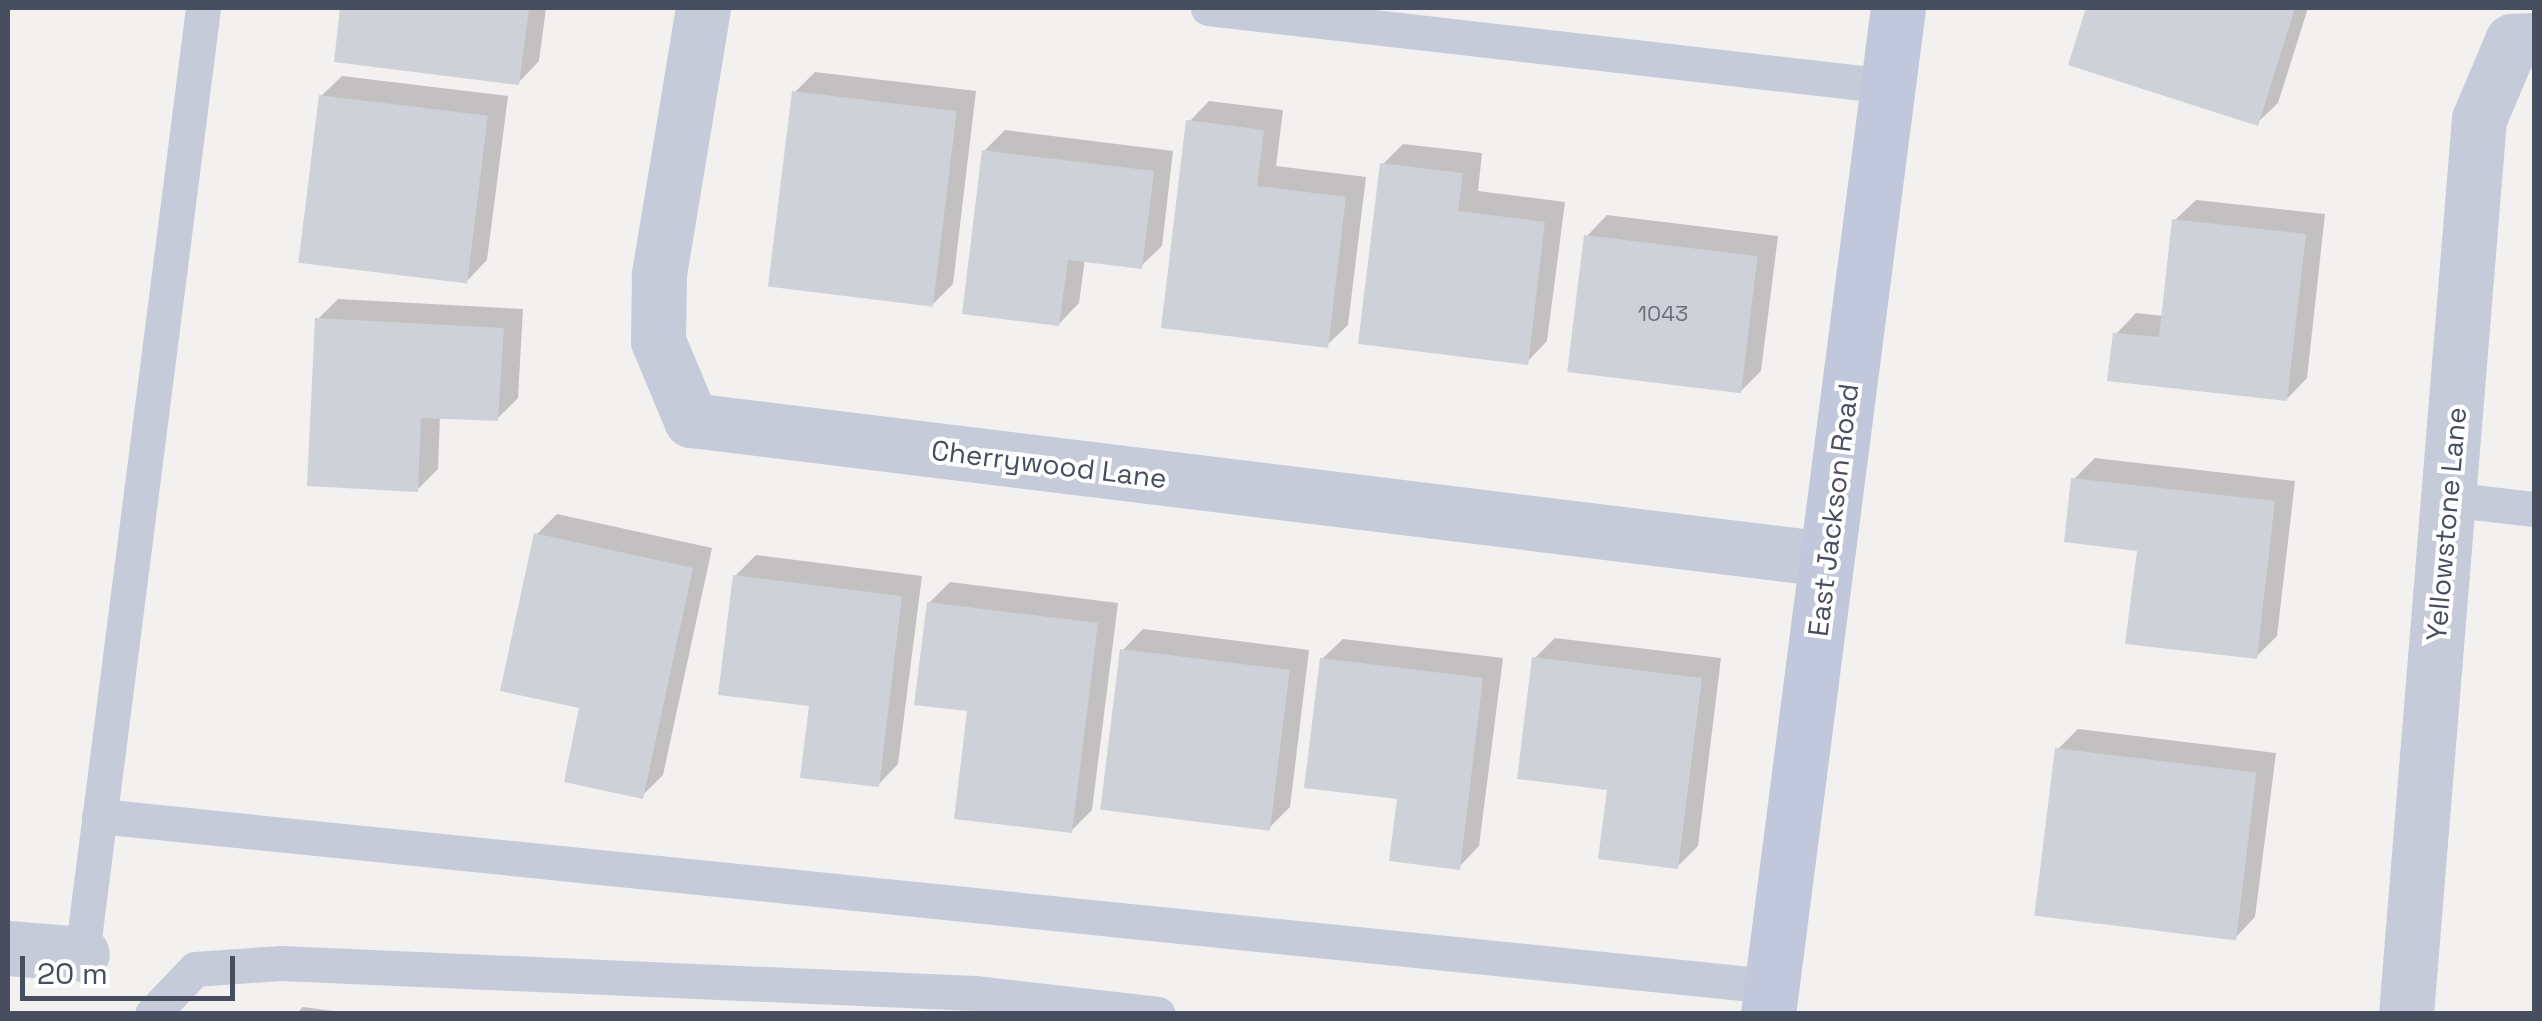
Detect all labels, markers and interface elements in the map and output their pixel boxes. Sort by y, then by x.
house number: 1043 [1638,301,1688,327]
street label: East Jackson Road [1801,382,1865,638]
street label: Yellowstone Lane [2419,406,2473,642]
street label: Cherrywood Lane [929,433,1169,495]
scale bar [25,936,240,998]
text: 20 m [37,954,108,993]

